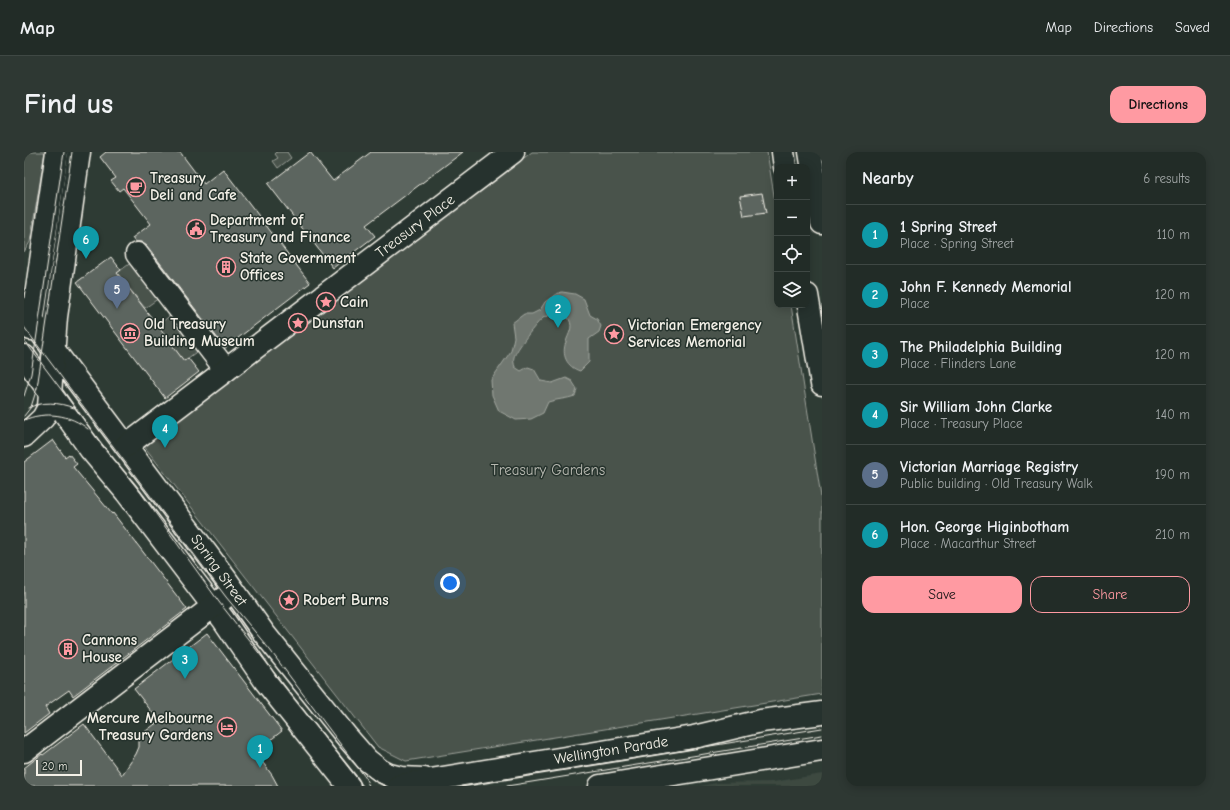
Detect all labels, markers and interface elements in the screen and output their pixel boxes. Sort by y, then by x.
text: Map [20,17,55,39]
text: Map [1045,19,1072,36]
text: Directions [1094,19,1153,36]
text: Saved [1175,19,1210,36]
button: Directions [1110,86,1206,123]
text: Find us [24,88,113,120]
map controls [774,164,810,308]
button: + [774,164,810,200]
place label: Treasury Deli and Cafe [150,169,237,204]
text: Nearby [862,169,913,188]
text: 6 results [1143,171,1190,186]
cafe icon: Treasury Deli and Cafe [125,176,147,198]
street label: Treasury Place [372,190,459,262]
button: − [774,200,810,236]
place label: Department of Treasury and Finance [210,211,350,246]
public building icon: Department of Treasury and Finance [185,218,207,240]
text: 1 Spring Street [900,218,997,236]
pin: 6 [73,226,99,259]
text: 1 [872,227,878,242]
text: 110 m [1157,227,1190,242]
button: locate [774,236,810,272]
text: Place · Spring Street [900,236,1014,251]
place label: State Government Offices [240,249,357,284]
building icon: State Government Offices [215,256,237,278]
button: layers [774,272,810,308]
pin: 5 [104,276,130,309]
text: John F. Kennedy Memorial [900,278,1071,296]
text: 2 [872,287,878,302]
text: 120 m [1155,287,1190,302]
place icon: Cain [315,291,337,313]
place label: Cain [340,293,368,311]
pin: 2 [545,295,571,328]
text: Place [900,296,930,311]
place icon: Dunstan [287,312,309,334]
place label: Dunstan [312,314,364,332]
place label: Old Treasury Building Museum [144,315,255,350]
place label: Victorian Emergency Services Memorial [628,316,761,351]
museum icon: Old Treasury Building Museum [119,322,141,344]
place icon: Victorian Emergency Services Memorial [603,323,625,345]
text: The Philadelphia Building [900,338,1063,356]
text: 3 [872,347,878,362]
text: 120 m [1155,347,1190,362]
text: Place · Flinders Lane [900,356,1016,371]
text: Sir William John Clarke [900,398,1052,416]
text: 4 [872,407,878,422]
text: 140 m [1156,407,1190,422]
pin: 4 [152,415,178,448]
text: Place · Treasury Place [900,416,1023,431]
text: Victorian Marriage Registry [900,458,1078,476]
park label: Treasury Gardens [491,461,605,479]
text: 5 [872,467,878,482]
text: 190 m [1155,467,1190,482]
text: Public building · Old Treasury Walk [900,476,1093,491]
text: Hon. George Higinbotham [900,518,1069,536]
text: 6 [872,527,878,542]
text: 210 m [1155,527,1190,542]
street label: Spring Street [187,531,252,610]
text: Place · Macarthur Street [900,536,1036,551]
your location [440,573,460,593]
button: Save [862,576,1022,613]
button: Share [1030,576,1190,613]
place icon: Robert Burns [278,589,300,611]
place label: Robert Burns [303,591,389,609]
place label: Cannons House [82,631,137,666]
building icon: Cannons House [57,638,79,660]
pin: 3 [172,646,198,679]
place label: Mercure Melbourne Treasury Gardens [87,709,213,744]
hotel icon: Mercure Melbourne Treasury Gardens [216,716,238,738]
street label: Wellington Parade [553,732,670,768]
pin: 1 [247,735,273,768]
scale bar [36,758,82,777]
text: 20 m [42,760,67,773]

